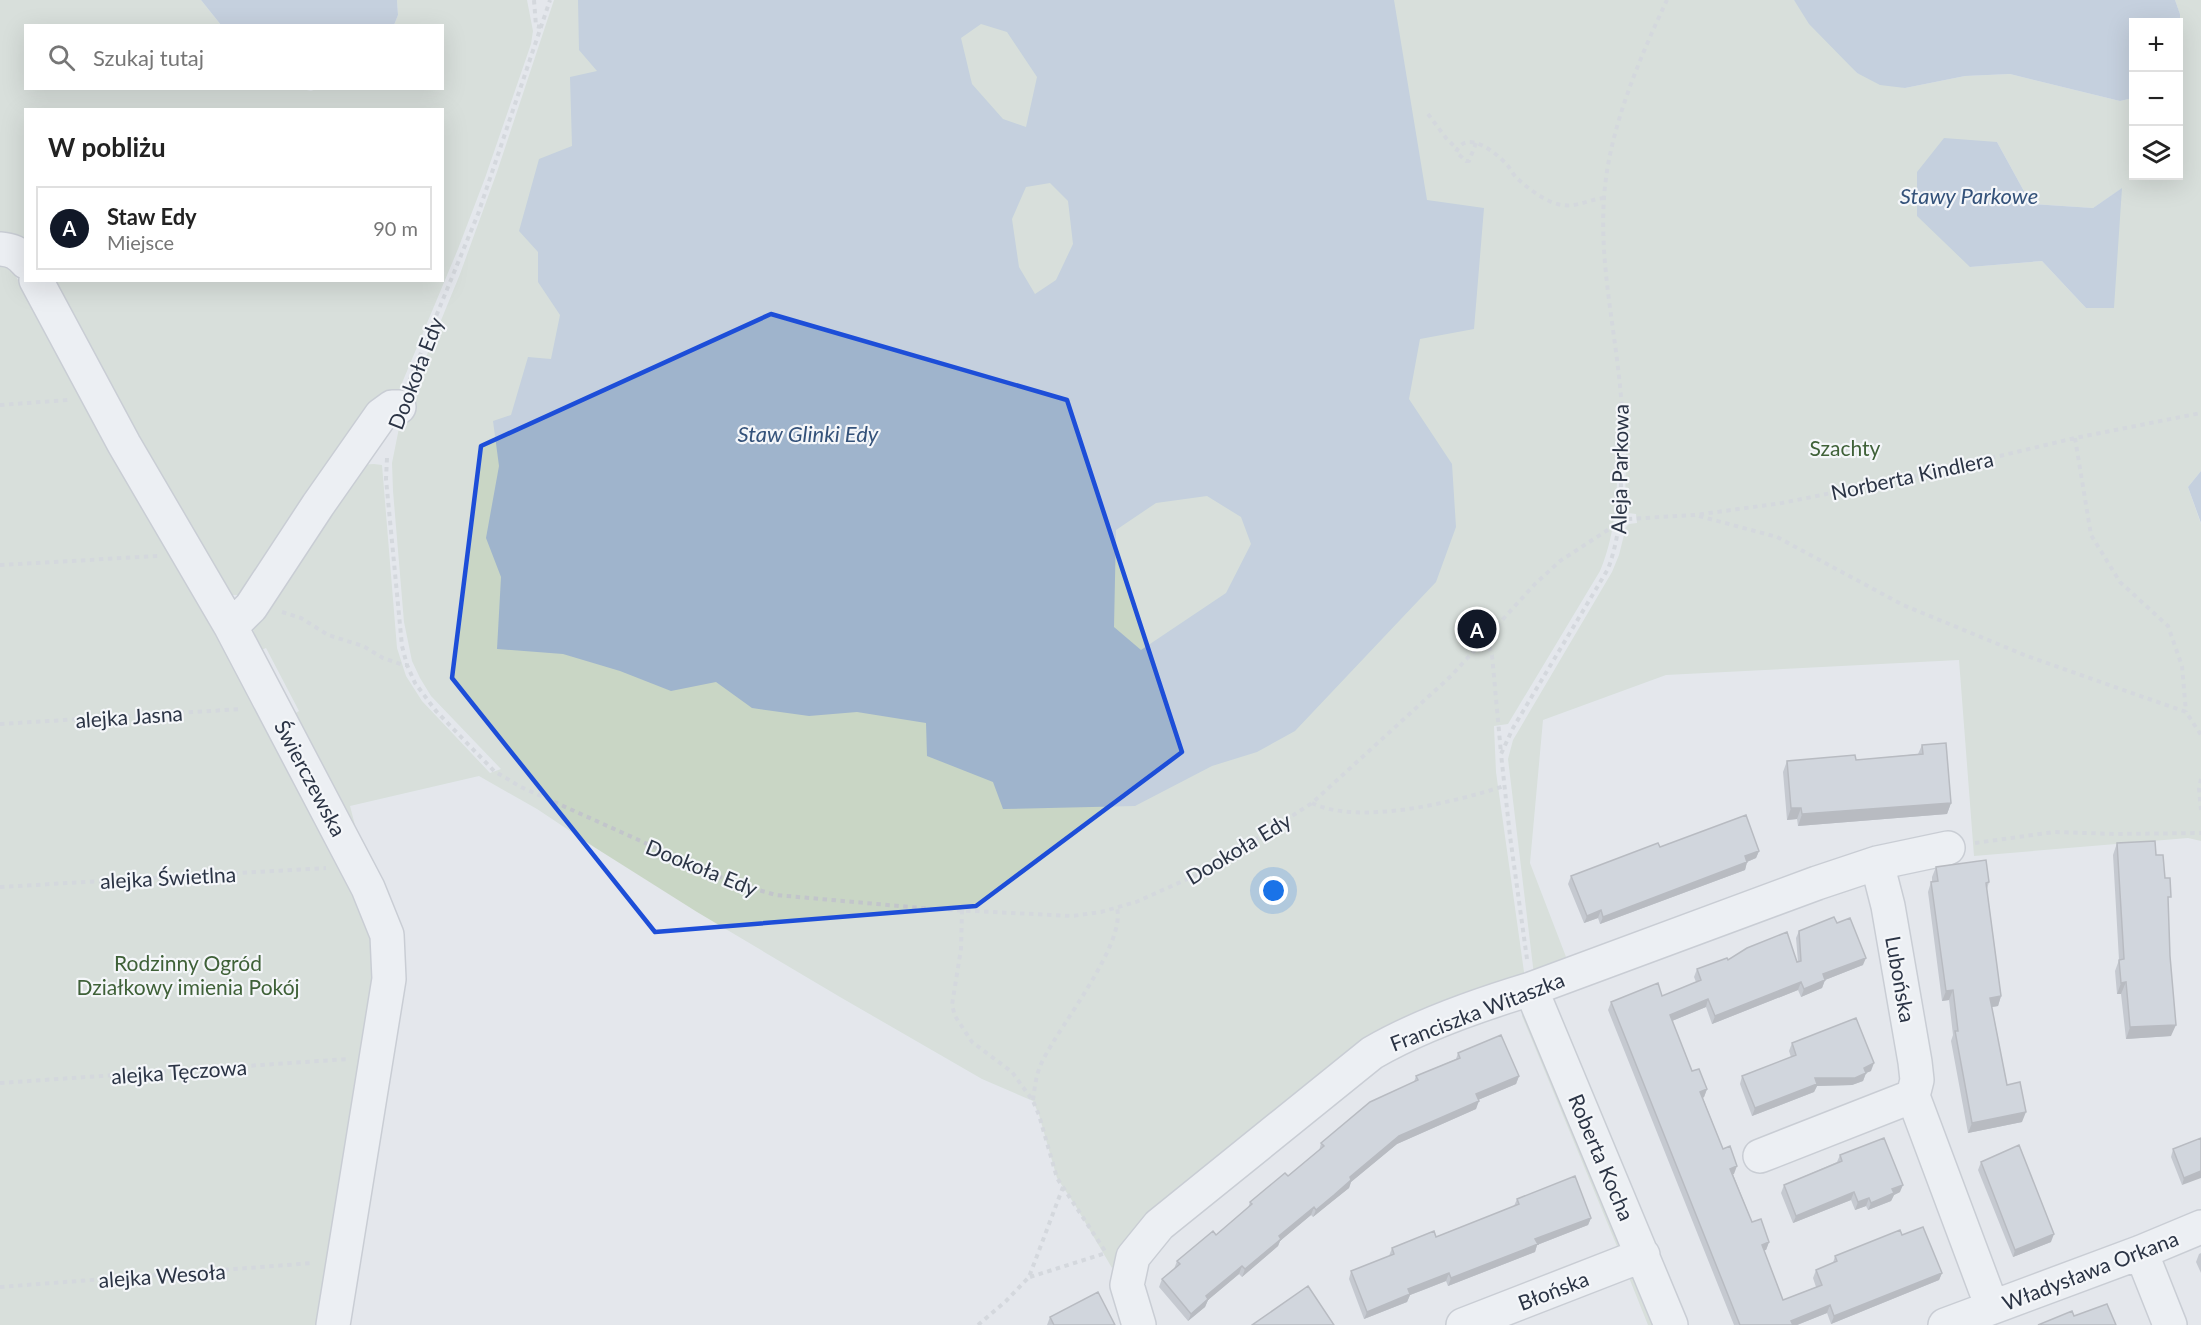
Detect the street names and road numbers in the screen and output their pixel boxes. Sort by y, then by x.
street label: Dookoła Edy [382,313,448,433]
street label: Aleja Parkowa [1605,404,1633,534]
street label: Norberta Kindlera [1828,446,1996,504]
street label: alejka Jasna [74,700,184,732]
street label: Świerczewska [270,716,352,840]
street label: Dookoła Edy [1181,807,1295,889]
street label: Dookoła Edy [643,833,762,901]
street label: alejka Świetlna [99,861,237,893]
street label: Lubońska [1881,934,1921,1024]
street label: Franciszka Witaszka [1386,966,1568,1056]
street label: alejka Tęczowa [110,1054,248,1088]
street label: Roberta Kocha [1564,1090,1640,1224]
street label: Władysława Orkana [1998,1225,2182,1315]
street label: alejka Wesoła [98,1258,226,1292]
street label: Błońska [1514,1265,1592,1315]

